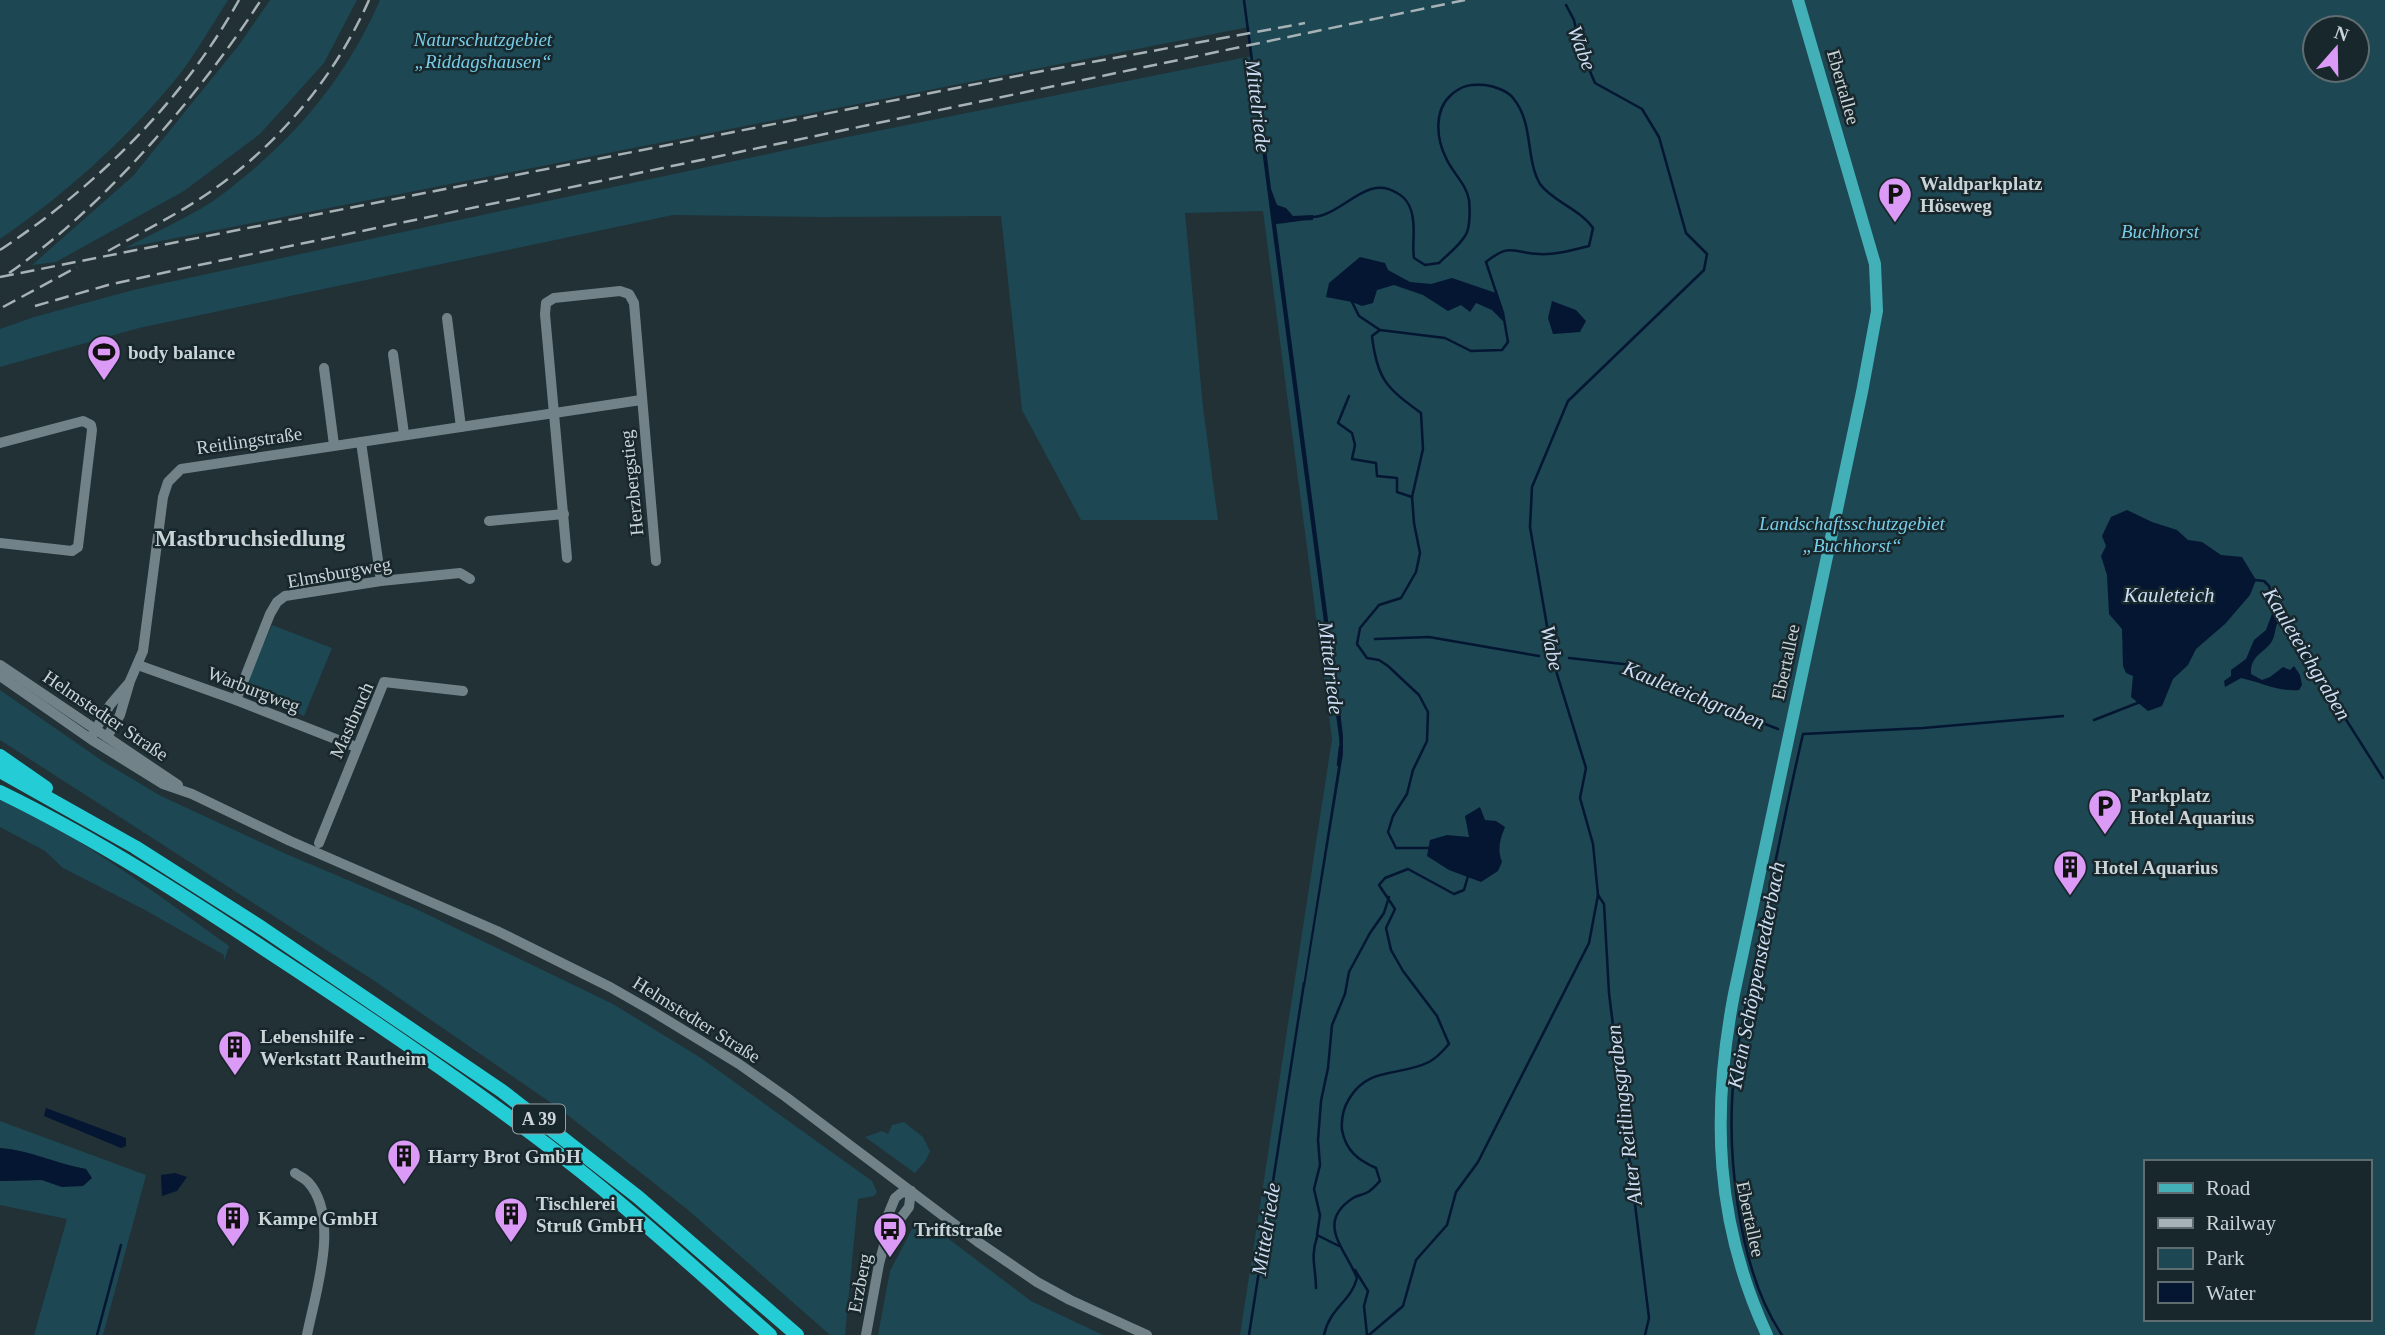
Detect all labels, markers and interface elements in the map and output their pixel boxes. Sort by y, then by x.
north arrow [2301,14,2371,84]
text: N [2332,21,2352,46]
water label: Wabe [1563,22,1601,74]
park label: Naturschutzgebiet „Riddagshausen“ [413,29,553,72]
street label: Ebertallee [1823,47,1864,127]
water label: Mittelriede [1240,57,1276,154]
place label: Waldparkplatz Höseweg [1920,173,2043,216]
parking icon: Waldparkplatz Höseweg [1876,175,1914,224]
park label: Buchhorst [2121,221,2200,242]
sports icon: body balance [85,333,123,382]
place label: body balance [128,342,235,363]
street label: Reitlingstraße [195,423,303,458]
street label: Herzbergstieg [615,429,647,537]
park label: Landschaftsschutzgebiet „Buchhorst“ [1758,513,1946,556]
district label: Mastbruchsiedlung [155,526,346,551]
street label: Elmsburgweg [285,553,393,592]
water label: Kauleteichgraben [2257,582,2356,725]
water label: Kauleteich [2123,583,2214,607]
water label: Mittelriede [1313,619,1349,716]
street label: Ebertallee [1767,622,1804,702]
water label: Wabe [1535,623,1569,673]
water label: Kauleteichgraben [1619,655,1768,734]
street label: Warburgweg [205,662,303,717]
street label: Helmstedter Straße [39,666,172,765]
street label: Mastbruch [325,678,378,762]
place label: Parkplatz Hotel Aquarius [2130,785,2254,828]
parking icon: Parkplatz Hotel Aquarius [2086,787,2124,836]
building icon: Hotel Aquarius [2051,848,2089,897]
place label: Hotel Aquarius [2094,857,2218,878]
water label: Klein Schöppenstedterbach [1722,860,1790,1091]
street label: Helmstedter Straße [629,972,764,1067]
water label: Alter Reitlingsgraben [1601,1024,1647,1208]
place label: Lebenshilfe - Werkstatt Rautheim [260,1026,426,1069]
building icon: Lebenshilfe - Werkstatt Rautheim [216,1028,254,1077]
road number: A 39 [513,1104,565,1134]
building icon: Harry Brot GmbH [385,1137,423,1186]
place label: Harry Brot GmbH [428,1146,581,1167]
legend [2144,1160,2371,1321]
text: Road [2206,1176,2251,1200]
street label: Ebertallee [1732,1179,1769,1259]
water label: Mittelriede [1247,1181,1285,1278]
place label: Tischlerei Struß GmbH [536,1193,643,1236]
building icon: Tischlerei Struß GmbH [492,1195,530,1244]
building icon: Kampe GmbH [214,1199,252,1248]
place label: Kampe GmbH [258,1208,378,1229]
bus stop icon: Triftstraße [871,1210,909,1259]
text: Railway [2206,1211,2276,1235]
place label: Triftstraße [914,1219,1002,1240]
text: Park [2206,1246,2245,1270]
street label: Erzberg [843,1251,876,1314]
text: Water [2206,1281,2256,1305]

